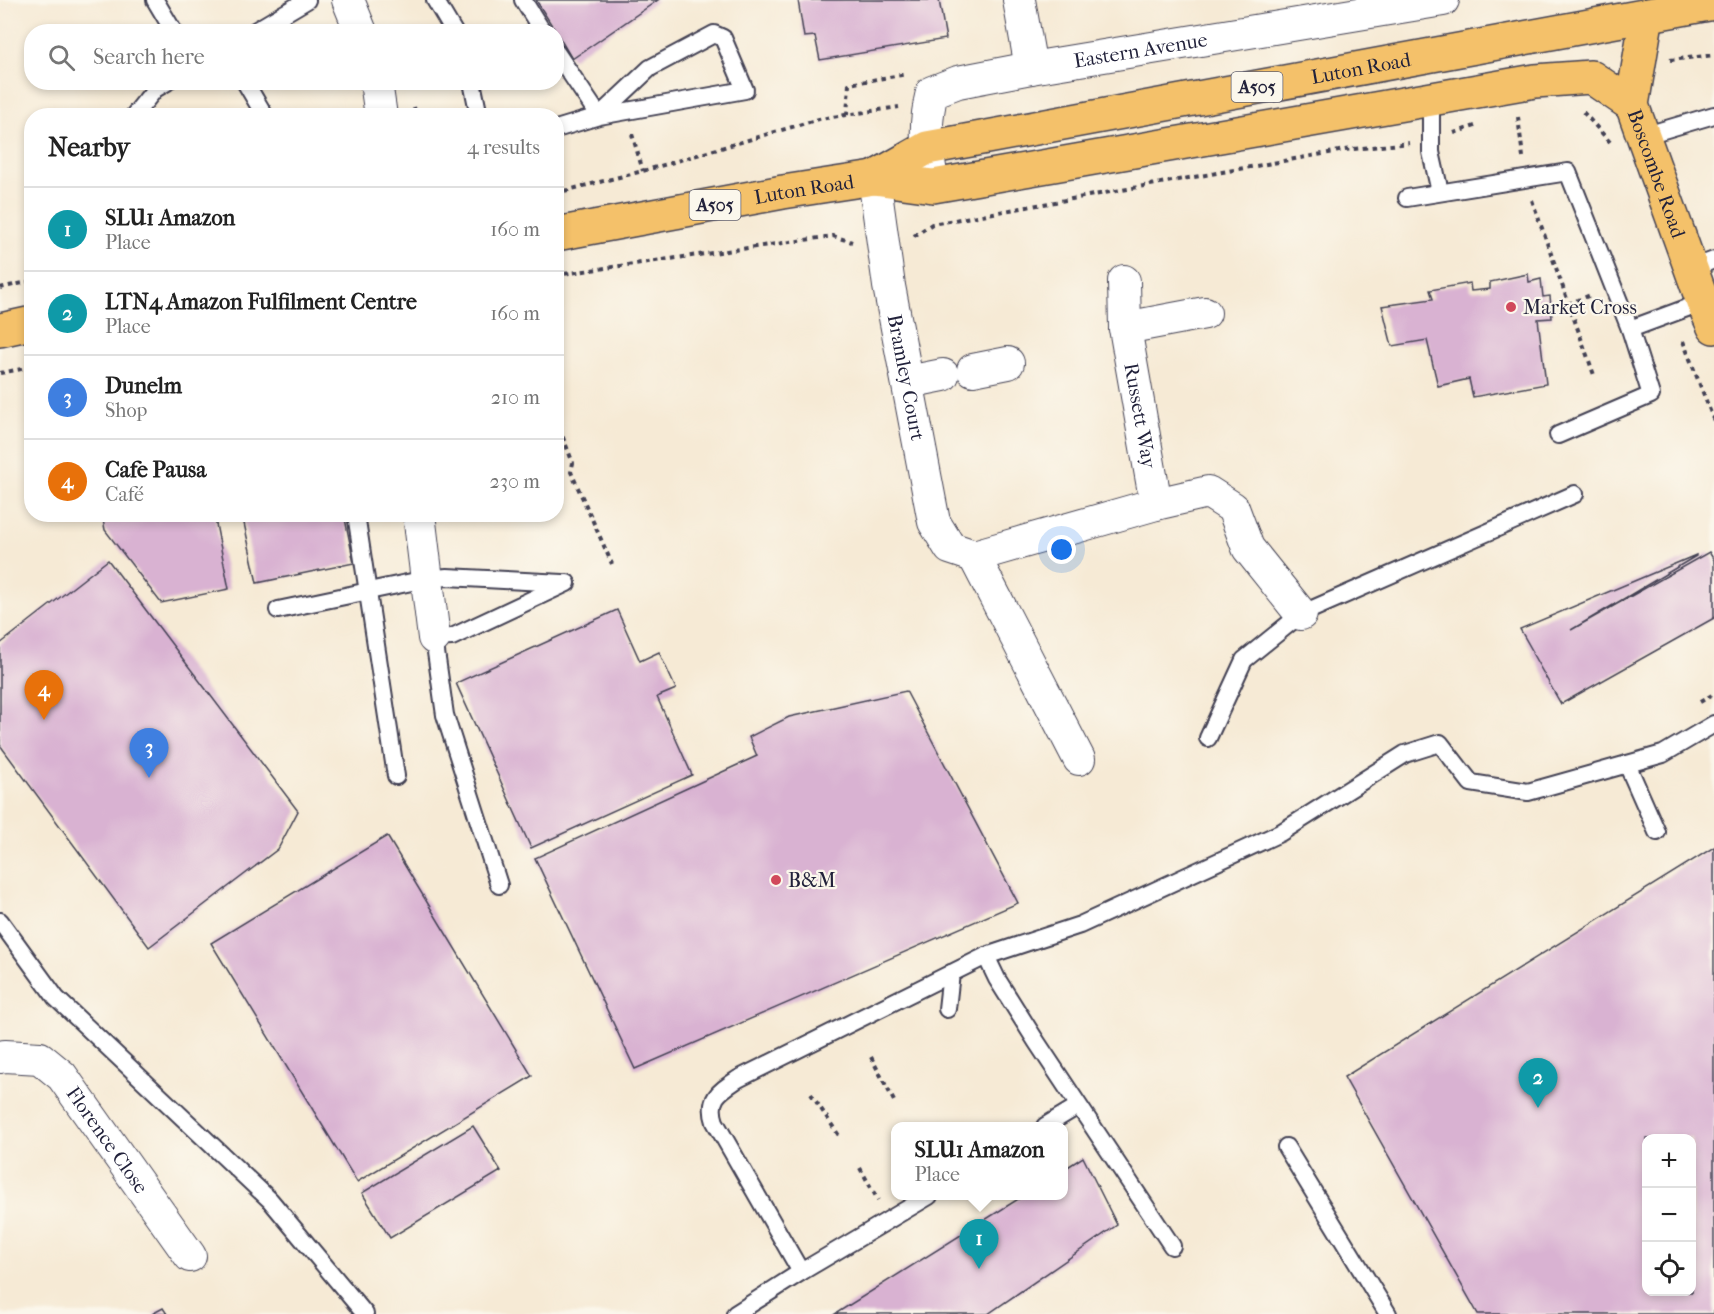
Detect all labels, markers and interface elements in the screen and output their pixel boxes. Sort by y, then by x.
search box [24,24,564,90]
street label: Eastern Avenue [1072,28,1209,72]
icon: search [45,41,78,74]
text: Search here [93,44,205,70]
street label: Luton Road [1309,47,1414,89]
road number: A505 [1232,72,1282,102]
street label: Boscombe Road [1623,106,1691,242]
text: Nearby [48,132,130,163]
text: 4 results [467,136,540,159]
street label: Luton Road [752,170,857,209]
road number: A505 [690,190,740,220]
text: SLU1 Amazon [105,205,235,231]
text: 1 [64,218,71,241]
text: 160 m [490,218,540,241]
text: Place [105,231,151,254]
text: LTN4 Amazon Fulfilment Centre [105,289,417,315]
place label: Market Cross [1523,296,1637,319]
marker: Market Cross [1504,300,1518,314]
text: 2 [62,302,73,325]
text: 160 m [490,302,540,325]
street label: Bramley Court [883,312,930,442]
text: Place [105,315,151,338]
street label: Russett Way [1120,361,1161,471]
text: Dunelm [105,373,182,399]
text: 3 [63,386,72,409]
text: 210 m [491,386,540,409]
text: Shop [105,399,147,422]
text: Cafe Pausa [105,457,206,483]
text: 4 [62,470,73,493]
text: 230 m [490,470,540,493]
text: Café [105,483,144,506]
your location [1047,535,1076,564]
pin: 4 [24,670,63,720]
pin: 3 [130,728,168,778]
place label: B&M [788,869,836,892]
marker: B&M [769,873,783,887]
pin: 2 [1518,1058,1558,1108]
street label: Florence Close [62,1082,153,1198]
popup [891,1122,1068,1200]
map controls [1642,1134,1696,1296]
button: + [1642,1134,1696,1188]
text: SLU1 Amazon [914,1137,1045,1163]
text: Place [914,1163,960,1186]
button: − [1642,1188,1696,1242]
pin: 1 [960,1220,998,1269]
button: locate [1642,1242,1696,1296]

